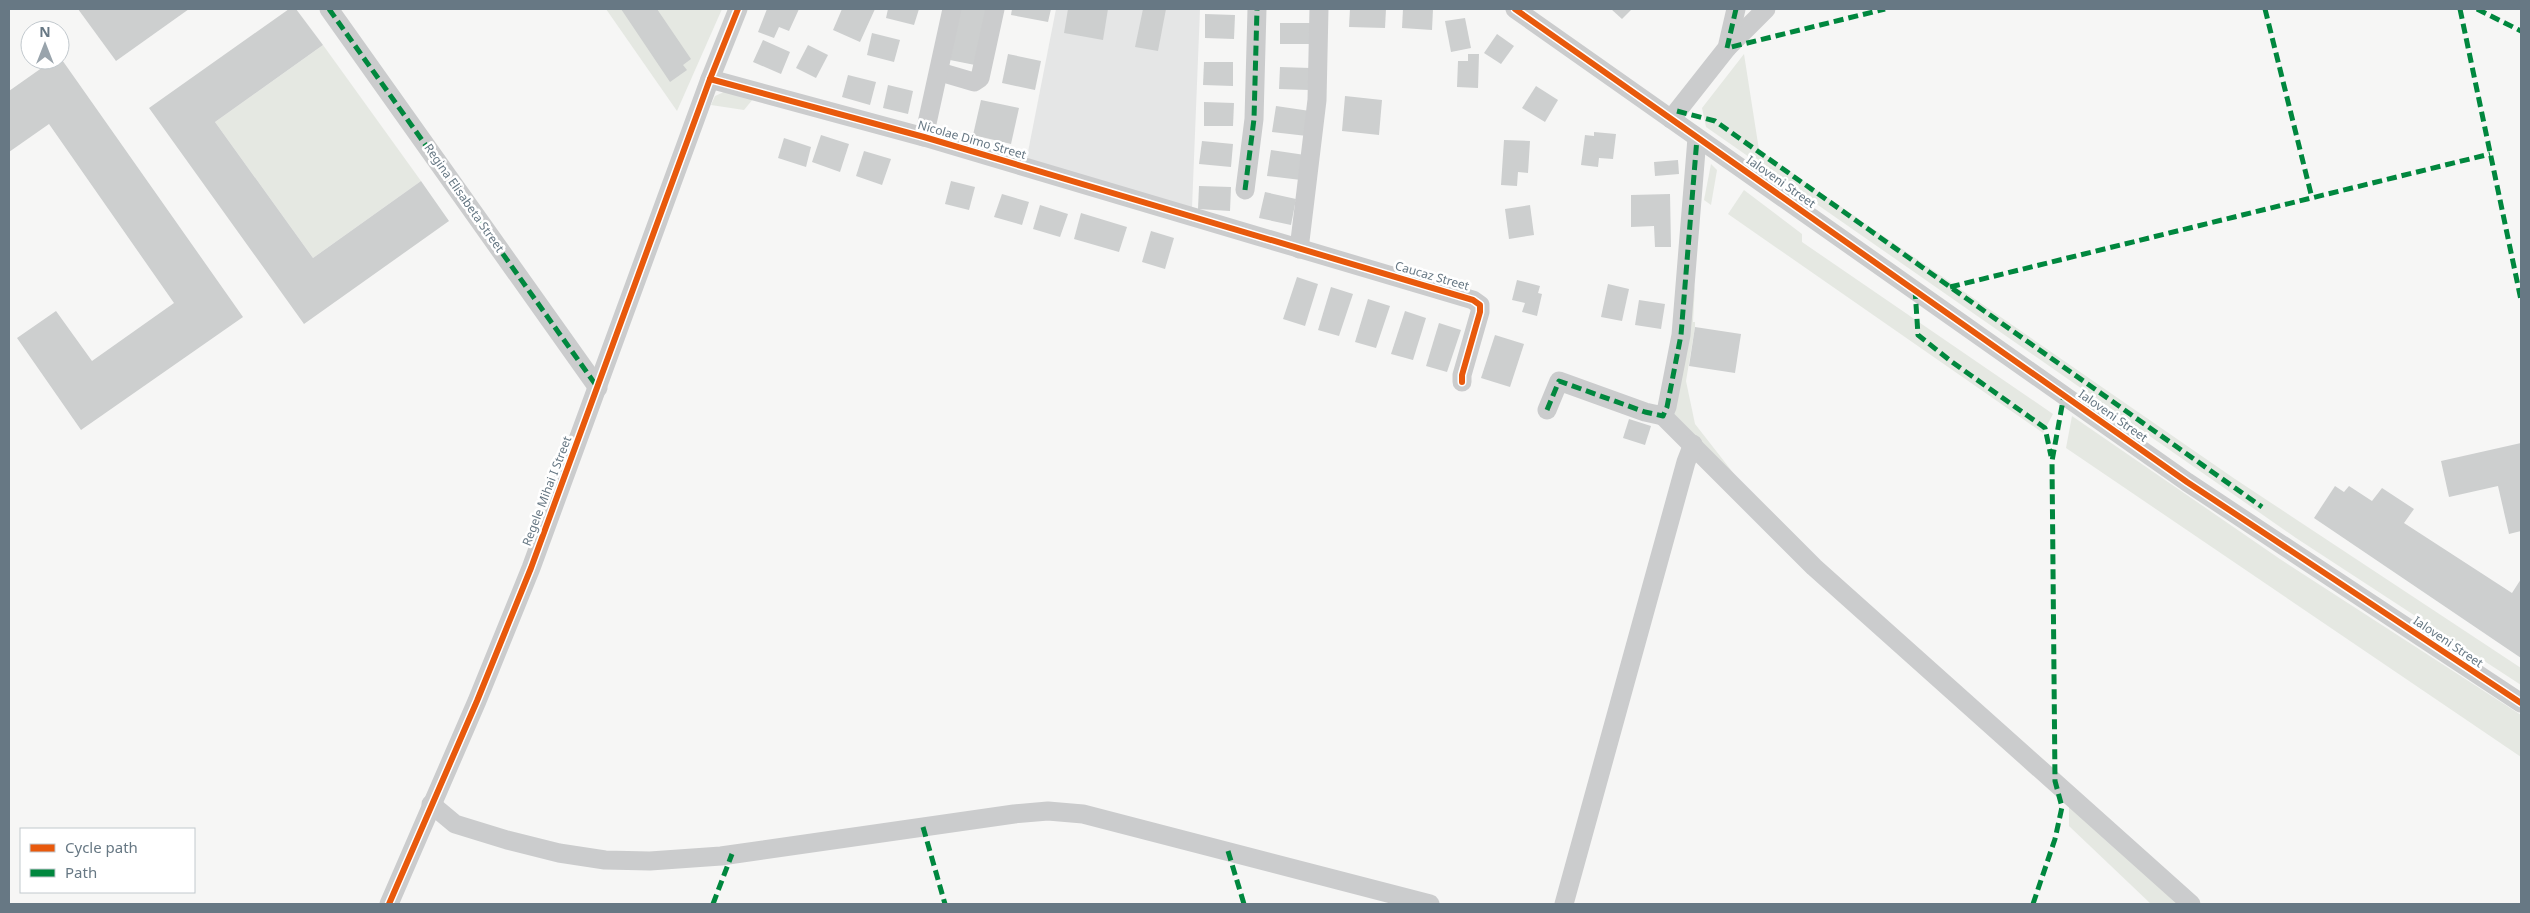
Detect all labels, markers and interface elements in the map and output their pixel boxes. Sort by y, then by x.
north arrow [20,20,70,70]
text: N [39,22,51,41]
street label: Nicolae Dimo Street [916,116,1029,163]
street label: Regina Elisabeta Street [420,140,509,256]
street label: Ialoveni Street [1743,151,1820,212]
street label: Caucaz Street [1393,257,1472,294]
street label: Ialoveni Street [2075,385,2152,446]
street label: Regele Mihai I Street [518,433,576,548]
street label: Ialoveni Street [2410,612,2487,672]
legend [20,828,195,893]
text: Cycle path [65,837,138,857]
text: Path [65,862,97,882]

